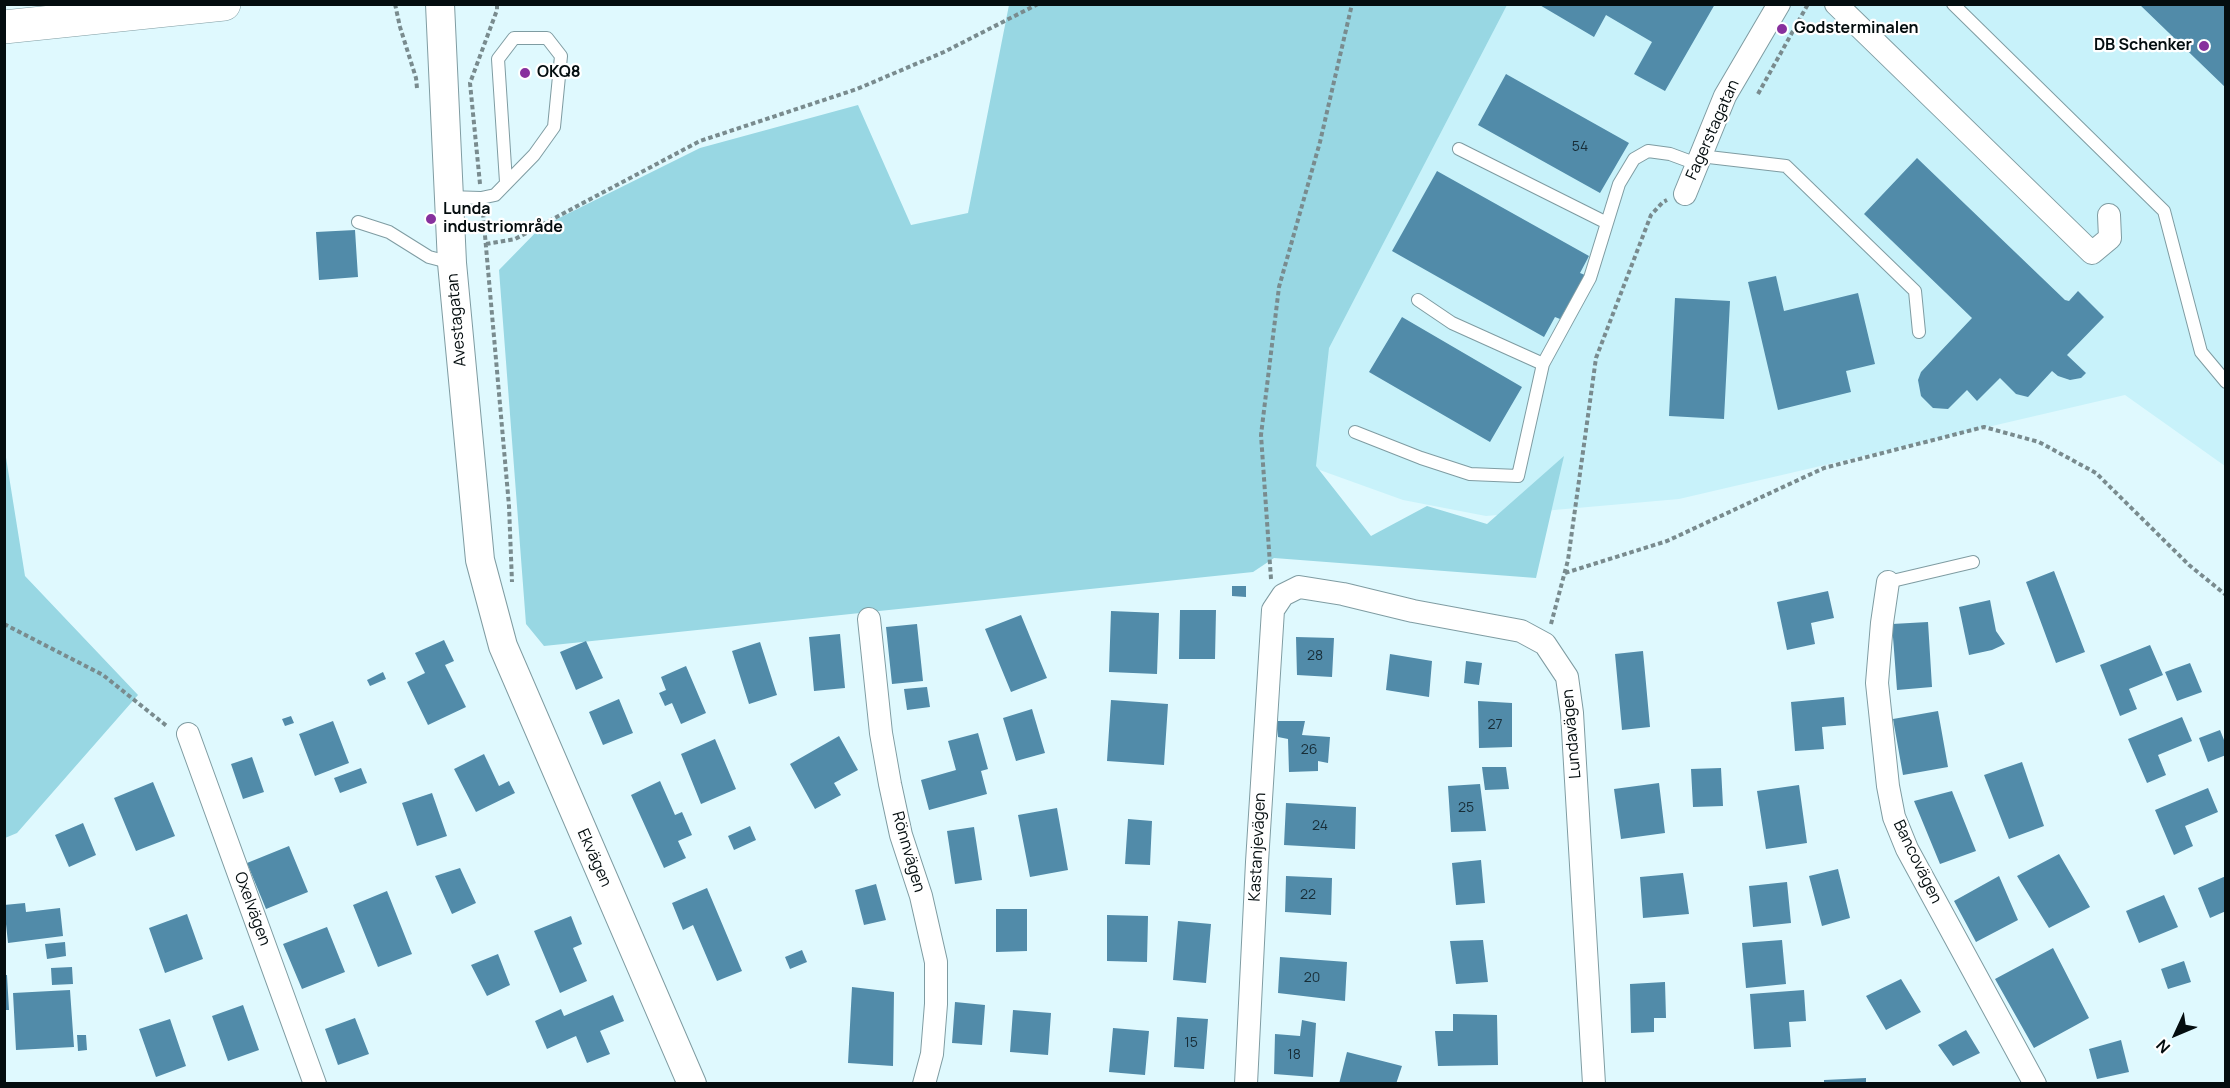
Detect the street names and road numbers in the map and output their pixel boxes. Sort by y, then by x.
street label: Fagerstagatan [1682,77,1744,183]
street label: Avestagatan [443,273,471,367]
street label: Lundavägen [1559,688,1585,780]
street label: Kastanjevägen [1246,792,1270,902]
street label: Rönnvägen [887,809,929,895]
street label: Bancovägen [1889,817,1945,907]
street label: Ekvägen [573,826,615,890]
street label: Oxelvägen [230,870,274,948]

